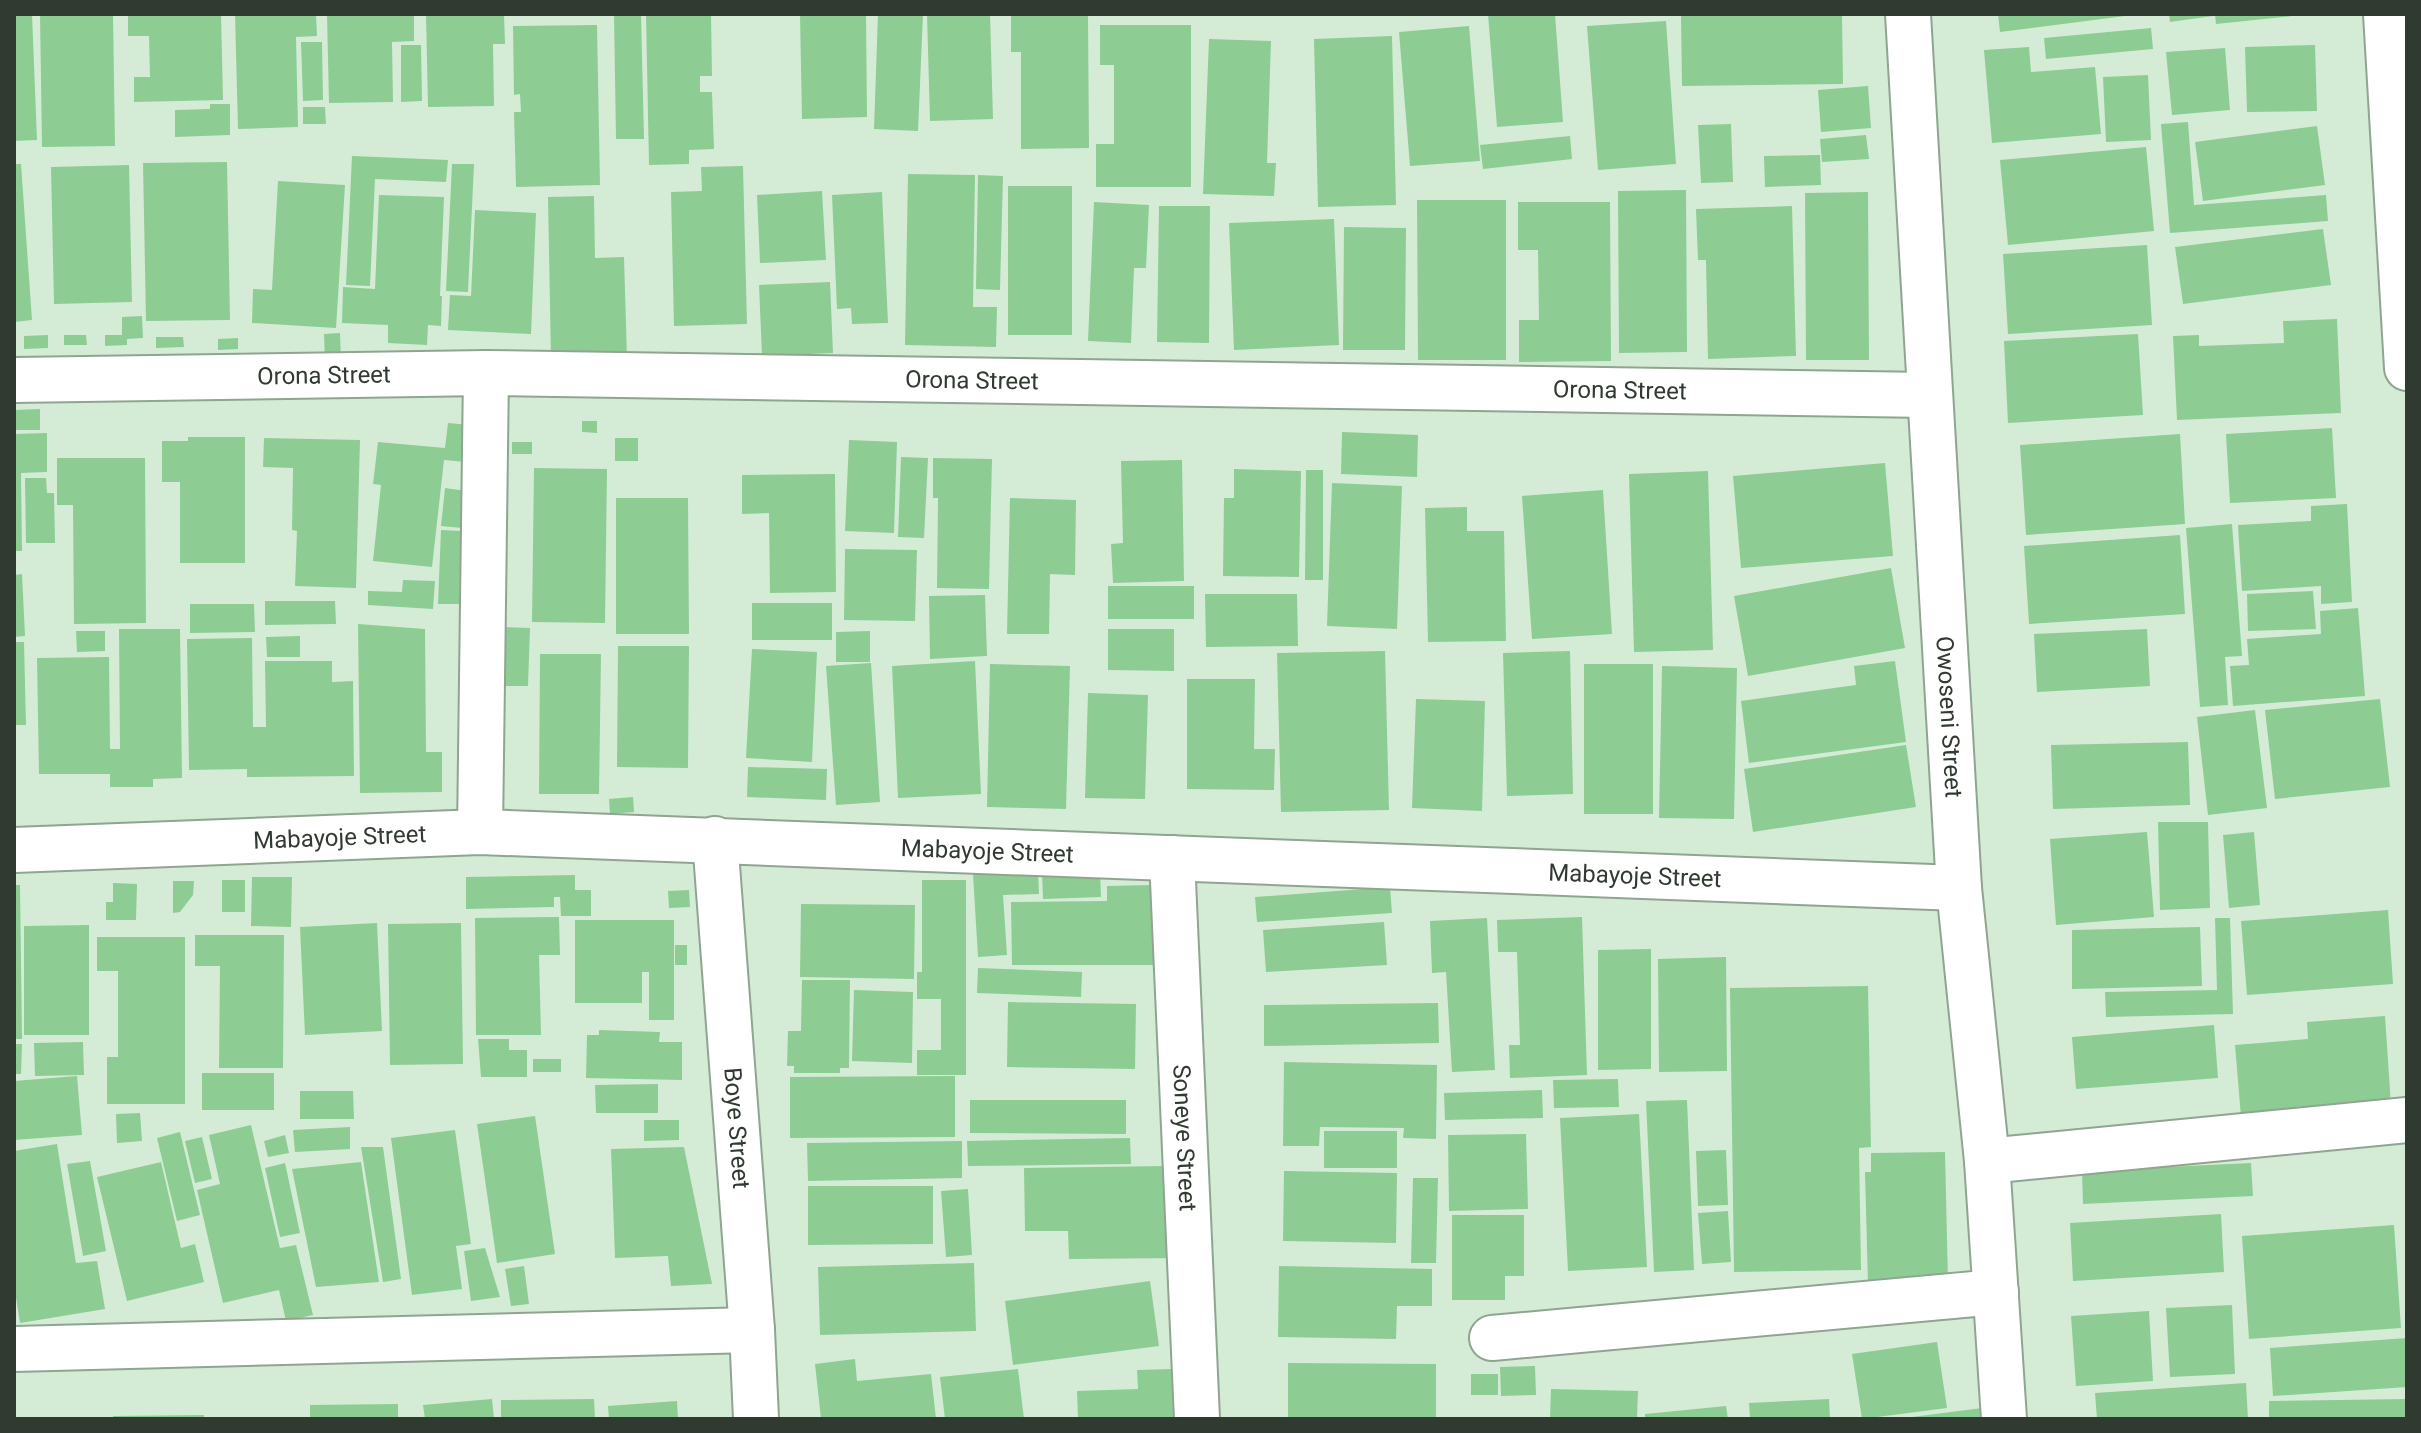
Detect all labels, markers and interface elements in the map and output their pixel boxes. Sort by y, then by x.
street label: Orona Street [257,360,391,390]
street label: Orona Street [905,365,1039,395]
street label: Orona Street [1553,375,1687,405]
street label: Owoseni Street [1930,635,1968,799]
street label: Mabayoje Street [253,820,427,855]
street label: Mabayoje Street [900,834,1074,868]
street label: Mabayoje Street [1548,858,1722,893]
street label: Soneye Street [1167,1064,1202,1212]
street label: Boye Street [718,1066,755,1190]

